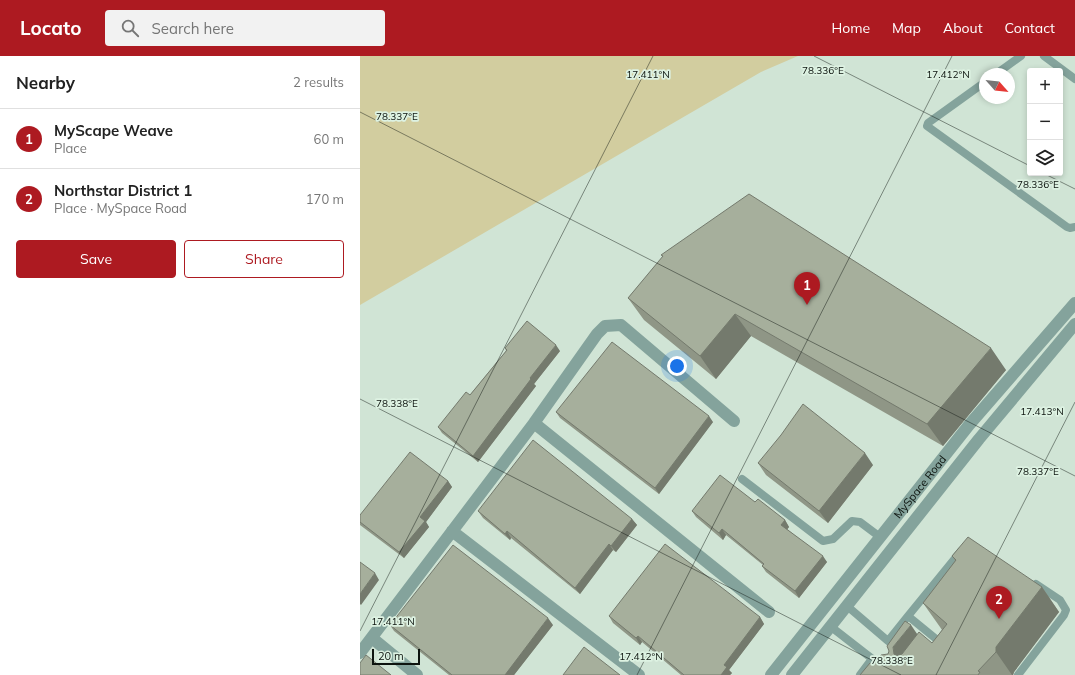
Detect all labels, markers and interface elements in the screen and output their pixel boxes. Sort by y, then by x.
search box [105,10,385,46]
text: Locato [20,16,81,40]
icon: search [119,17,141,39]
text: Search here [151,19,234,38]
text: Home [831,19,870,37]
text: Map [892,19,921,37]
text: About [943,19,983,37]
text: Contact [1005,19,1055,37]
text: 78.336°E [802,64,844,77]
text: 17.411°N [626,68,670,81]
text: 17.412°N [926,68,970,81]
north arrow [979,68,1015,104]
map controls [1027,68,1063,176]
button: + [1027,68,1063,104]
text: Nearby [16,72,75,93]
text: 2 results [293,74,344,90]
button: − [1027,104,1063,140]
text: 78.337°E [376,110,418,123]
text: MyScape Weave [54,121,173,140]
text: 1 [25,131,33,147]
text: 60 m [314,131,344,147]
text: Place [54,140,87,156]
button: layers [1027,140,1063,176]
text: 78.336°E [1017,178,1059,191]
text: Northstar District 1 [54,181,192,200]
text: 2 [25,191,33,207]
text: 170 m [306,191,344,207]
text: Place · MySpace Road [54,200,187,216]
button: Save [16,240,176,278]
button: Share [184,240,344,278]
pin: 1 [794,272,820,305]
your location [667,356,687,376]
text: 78.338°E [376,397,418,410]
text: 17.413°N [1020,405,1064,418]
street label: MySpace Road [891,452,949,521]
text: 78.337°E [1017,465,1059,478]
pin: 2 [986,586,1012,619]
text: 17.411°N [371,615,415,628]
scale bar [372,647,420,666]
text: 20 m [378,649,404,663]
text: 17.412°N [619,650,663,663]
text: 78.338°E [871,654,913,667]

